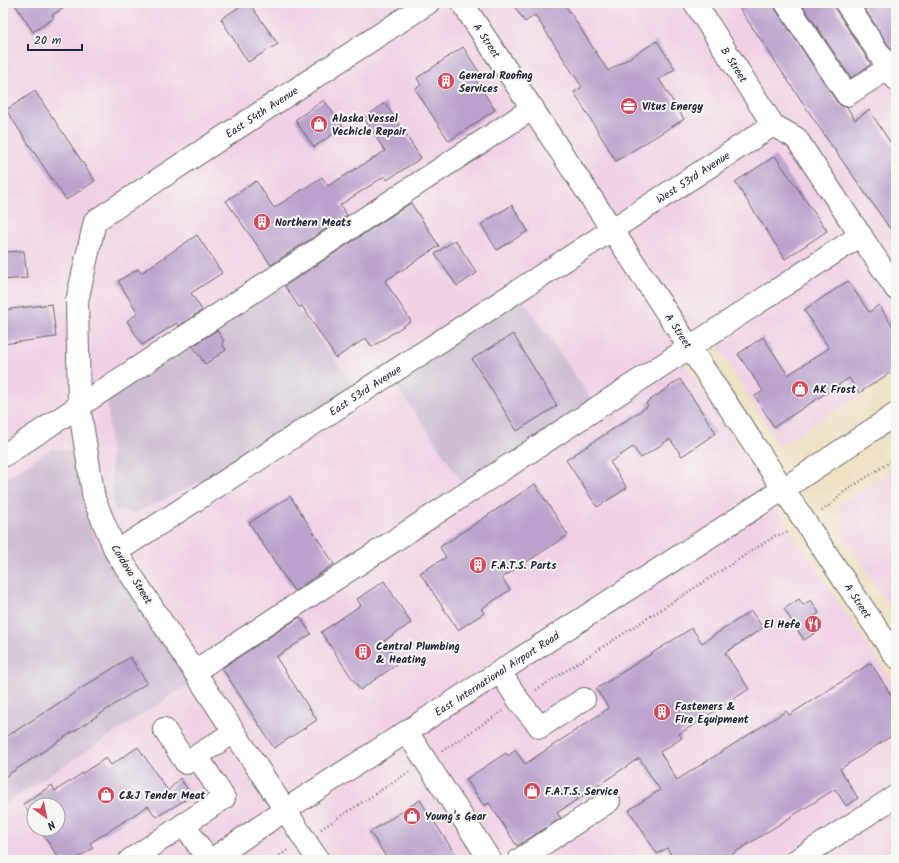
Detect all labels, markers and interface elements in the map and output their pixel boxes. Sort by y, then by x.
street label: A Street [468,20,505,63]
scale bar [28,26,82,52]
text: 20 m [34,31,62,50]
street label: B Street [715,44,752,87]
place label: General Roofing Services [459,67,533,98]
building icon: General Roofing Services [436,71,456,91]
street label: East 54th Avenue [222,82,302,143]
office icon: Vitus Energy [619,96,639,116]
place label: Vitus Energy [642,98,703,116]
place label: Alaska Vessel Vechicle Repair [332,110,407,141]
shop icon: Alaska Vessel Vechicle Repair [309,114,329,134]
street label: West 53rd Avenue [653,147,734,209]
building icon: Northern Meats [252,212,272,232]
place label: Northern Meats [275,214,352,232]
street label: A Street [660,310,697,353]
street label: East 53rd Avenue [326,361,405,421]
shop icon: AK Frost [790,379,810,399]
place label: AK Frost [813,381,857,399]
street label: Cordova Street [106,541,157,609]
building icon: F.A.T.S. Parts [468,555,488,575]
place label: F.A.T.S. Parts [491,557,557,575]
street label: A Street [839,580,876,623]
restaurant icon: El Hefe [803,614,823,634]
place label: El Hefe [764,616,801,634]
street label: East International Airport Road [431,627,564,722]
place label: Central Plumbing & Heating [376,638,460,669]
building icon: Central Plumbing & Heating [353,642,373,662]
place label: Fasteners & Fire Equipment [675,698,750,729]
building icon: Fasteners & Fire Equipment [652,702,672,722]
shop icon: F.A.T.S. Service [522,781,542,801]
place label: F.A.T.S. Service [545,783,619,801]
shop icon: C&J Tender Meat [96,785,116,805]
place label: C&J Tender Meat [119,787,206,805]
north arrow [26,797,66,837]
shop icon: Young's Gear [402,806,422,826]
place label: Young's Gear [425,808,487,826]
text: N [43,815,59,834]

